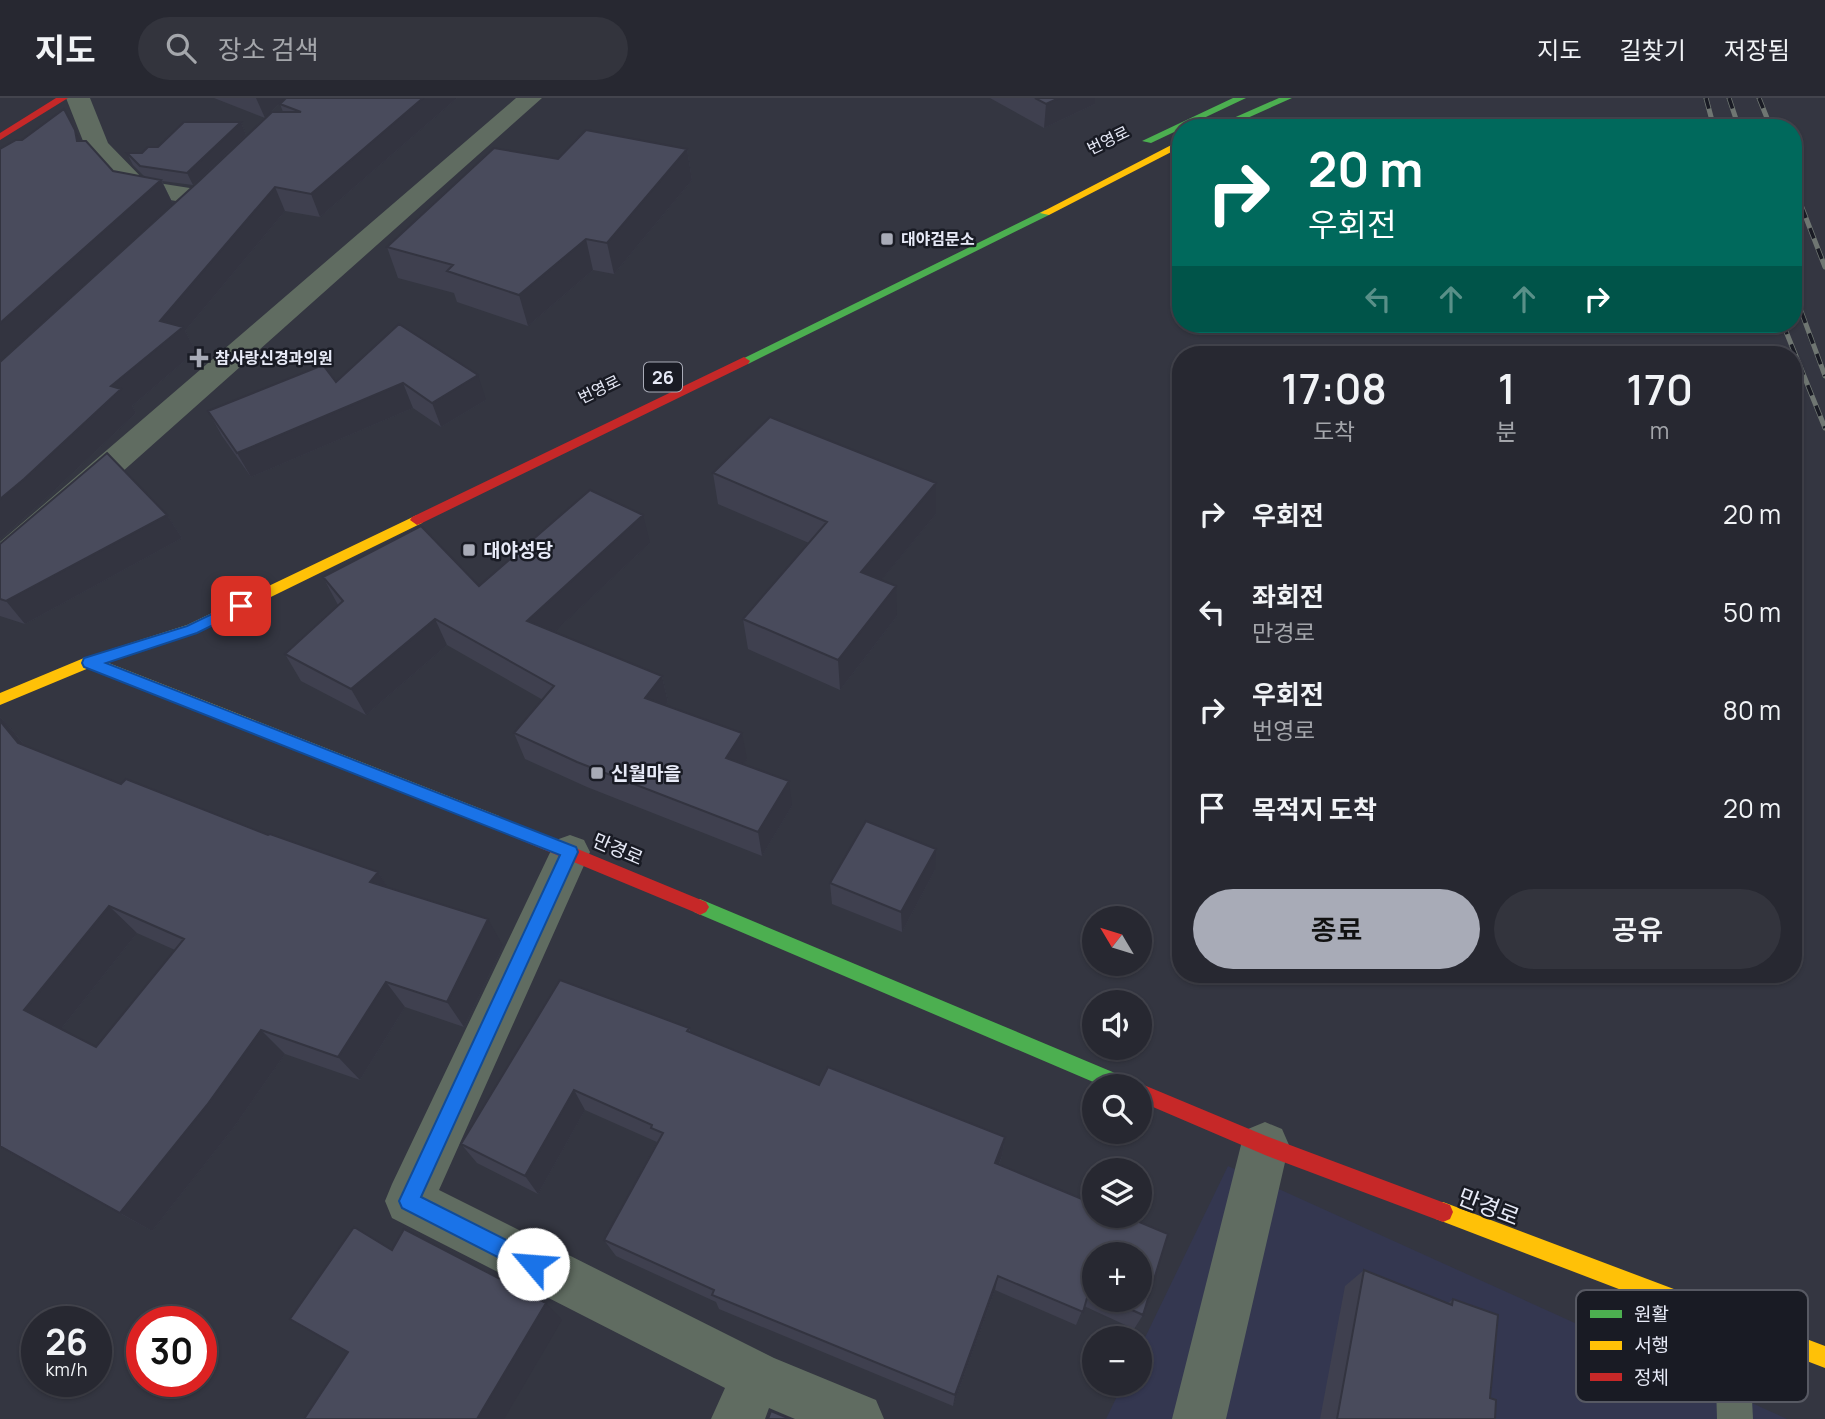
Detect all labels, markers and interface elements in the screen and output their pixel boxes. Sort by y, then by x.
search box [138,17,628,80]
text: 지도 [35,27,96,72]
icon: search [162,29,200,67]
text: 장소 검색 [218,31,319,67]
text: 지도 [1537,33,1582,66]
text: 길찾기 [1620,33,1686,66]
text: 저장됨 [1724,33,1790,66]
street label: 번영로 [1083,120,1133,160]
text: 20 m [1308,135,1423,202]
icon: right [1193,147,1284,238]
text: 우회전 [1308,202,1396,246]
place label: 대야검문소 [901,228,975,250]
marker: 대야검문소 [879,231,895,247]
icon: left [1359,280,1397,318]
icon: ahead [1432,280,1470,318]
icon: ahead [1505,280,1543,318]
icon: right [1578,280,1616,318]
place label: 참사랑신경과의원 [215,347,333,369]
marker: 참사랑신경과의원 [189,348,209,368]
text: 17:08 [1281,359,1387,417]
text: 1 [1498,359,1515,417]
text: 170 [1626,360,1693,418]
road number: 26 [644,362,682,391]
street label: 번영로 [574,369,624,409]
text: m [1650,414,1669,446]
text: 도착 [1313,415,1355,447]
text: 분 [1496,415,1517,447]
icon: right [1193,495,1231,533]
text: 20 m [1723,496,1781,532]
text: 우회전 [1252,497,1324,533]
place label: 대야성당 [483,537,553,563]
marker: 대야성당 [461,542,477,558]
pin [211,576,271,636]
text: 좌회전 [1252,578,1324,614]
icon: arrive [222,587,260,625]
icon: left [1193,593,1231,631]
text: 50 m [1723,594,1781,630]
text: 만경로 [1252,616,1315,648]
text: 우회전 [1252,676,1324,712]
icon: right [1193,691,1231,729]
text: 80 m [1723,692,1781,728]
text: 번영로 [1252,714,1315,746]
place label: 신월마을 [611,760,681,786]
marker: 신월마을 [589,765,605,781]
icon: arrive [1193,789,1231,827]
text: 20 m [1723,790,1781,826]
text: 목적지 도착 [1252,791,1377,827]
street label: 만경로 [589,827,647,871]
button: 종료 [1193,889,1480,969]
button: 공유 [1494,889,1781,969]
north arrow [1082,906,1152,976]
map controls [1082,906,1152,1396]
button: sound [1082,990,1152,1060]
button: search [1082,1074,1152,1144]
button: layers [1082,1158,1152,1228]
street label: 만경로 [1454,1180,1524,1232]
position arrow [496,1227,570,1301]
button: + [1082,1242,1152,1312]
legend [1576,1290,1808,1402]
text: 원활 [1634,1301,1669,1327]
speed limit sign: 30 [126,1306,217,1397]
text: 26 [45,1318,88,1366]
button: − [1082,1326,1152,1396]
text: 서행 [1634,1332,1669,1358]
text: km/h [46,1357,87,1381]
text: 정체 [1634,1364,1669,1390]

